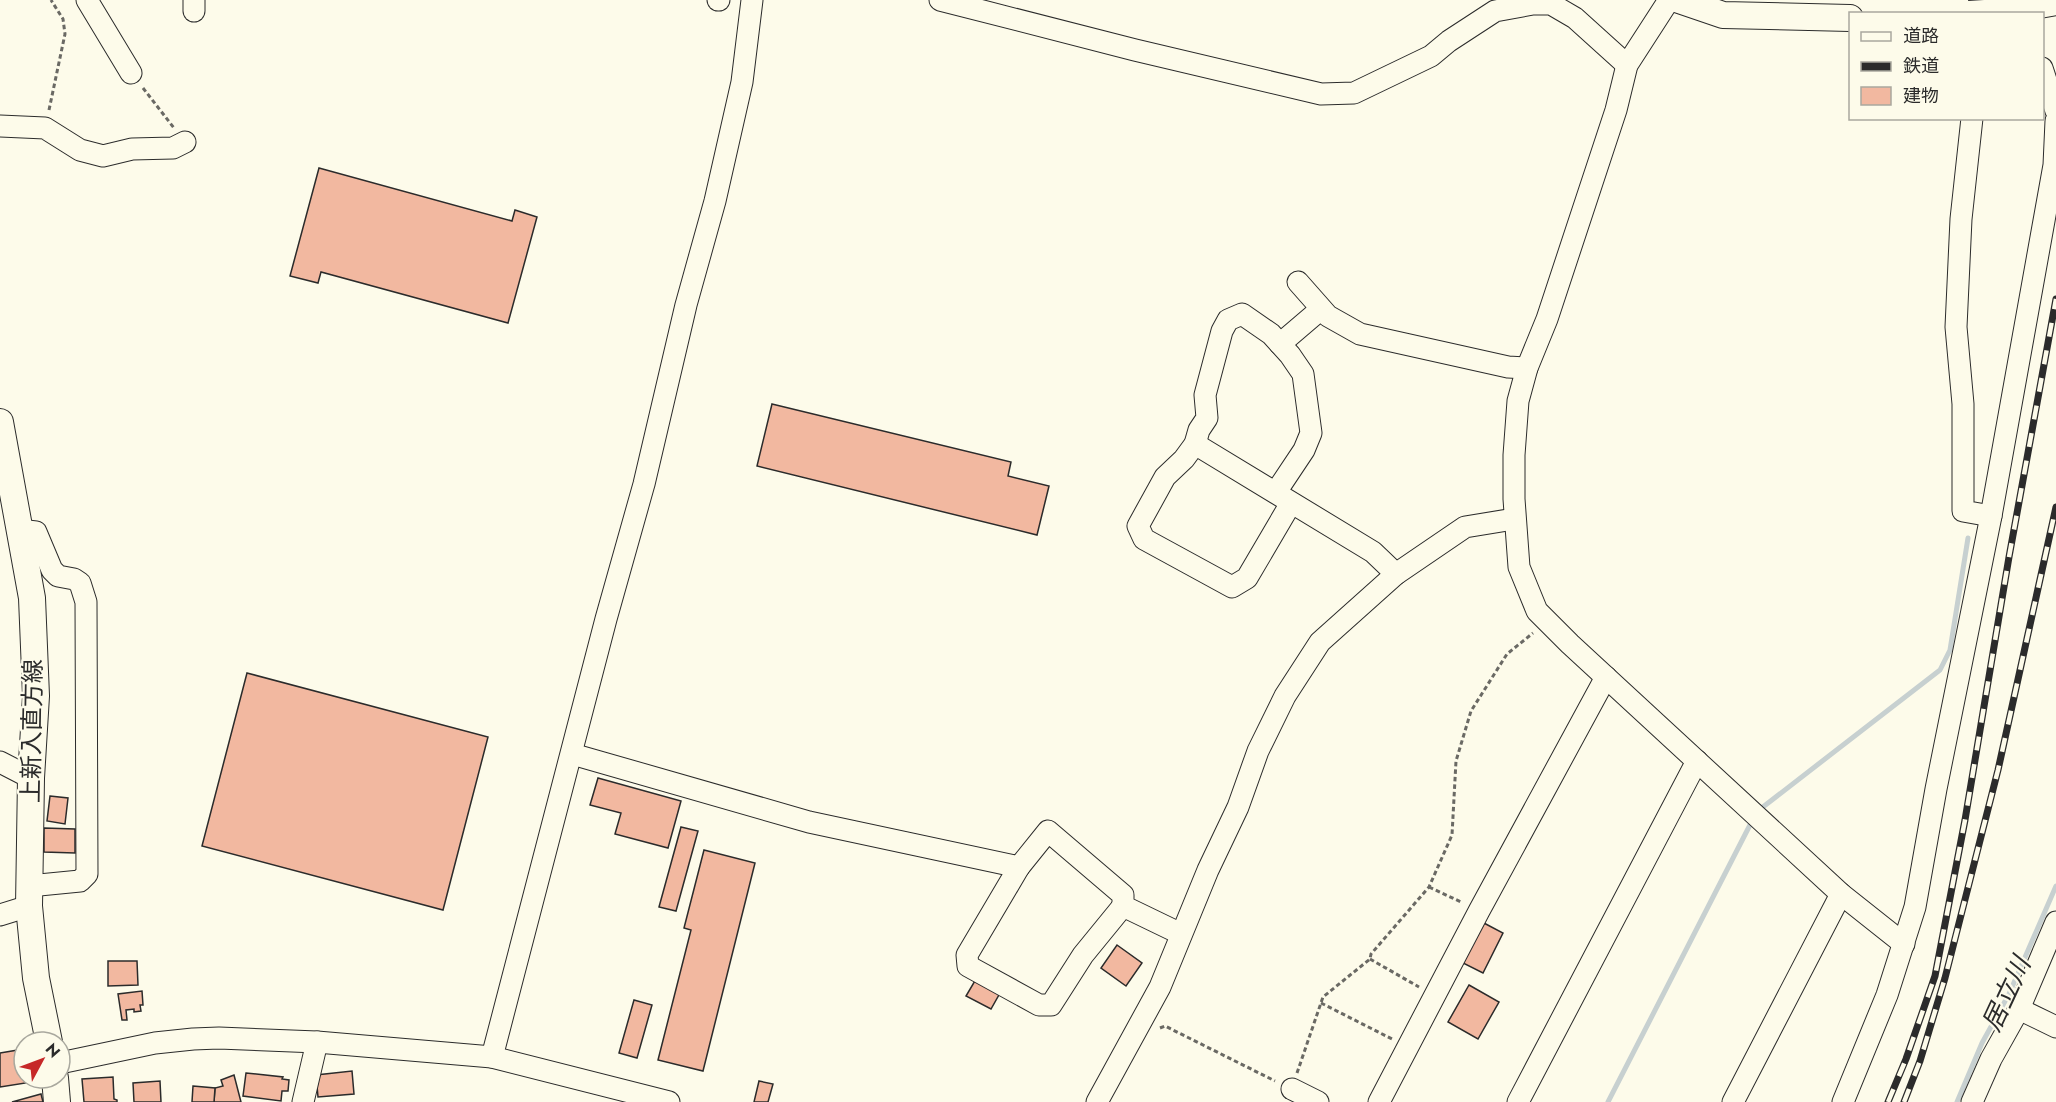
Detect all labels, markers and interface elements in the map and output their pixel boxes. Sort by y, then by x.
legend [1849,12,2044,120]
text: 道路 [1903,23,1939,49]
text: 鉄道 [1903,53,1939,79]
text: 建物 [1903,83,1939,109]
street label: 上新入直方線 [13,659,50,803]
water label: 居立川 [1972,948,2041,1037]
north arrow [12,1030,72,1090]
text: N [40,1038,66,1063]

